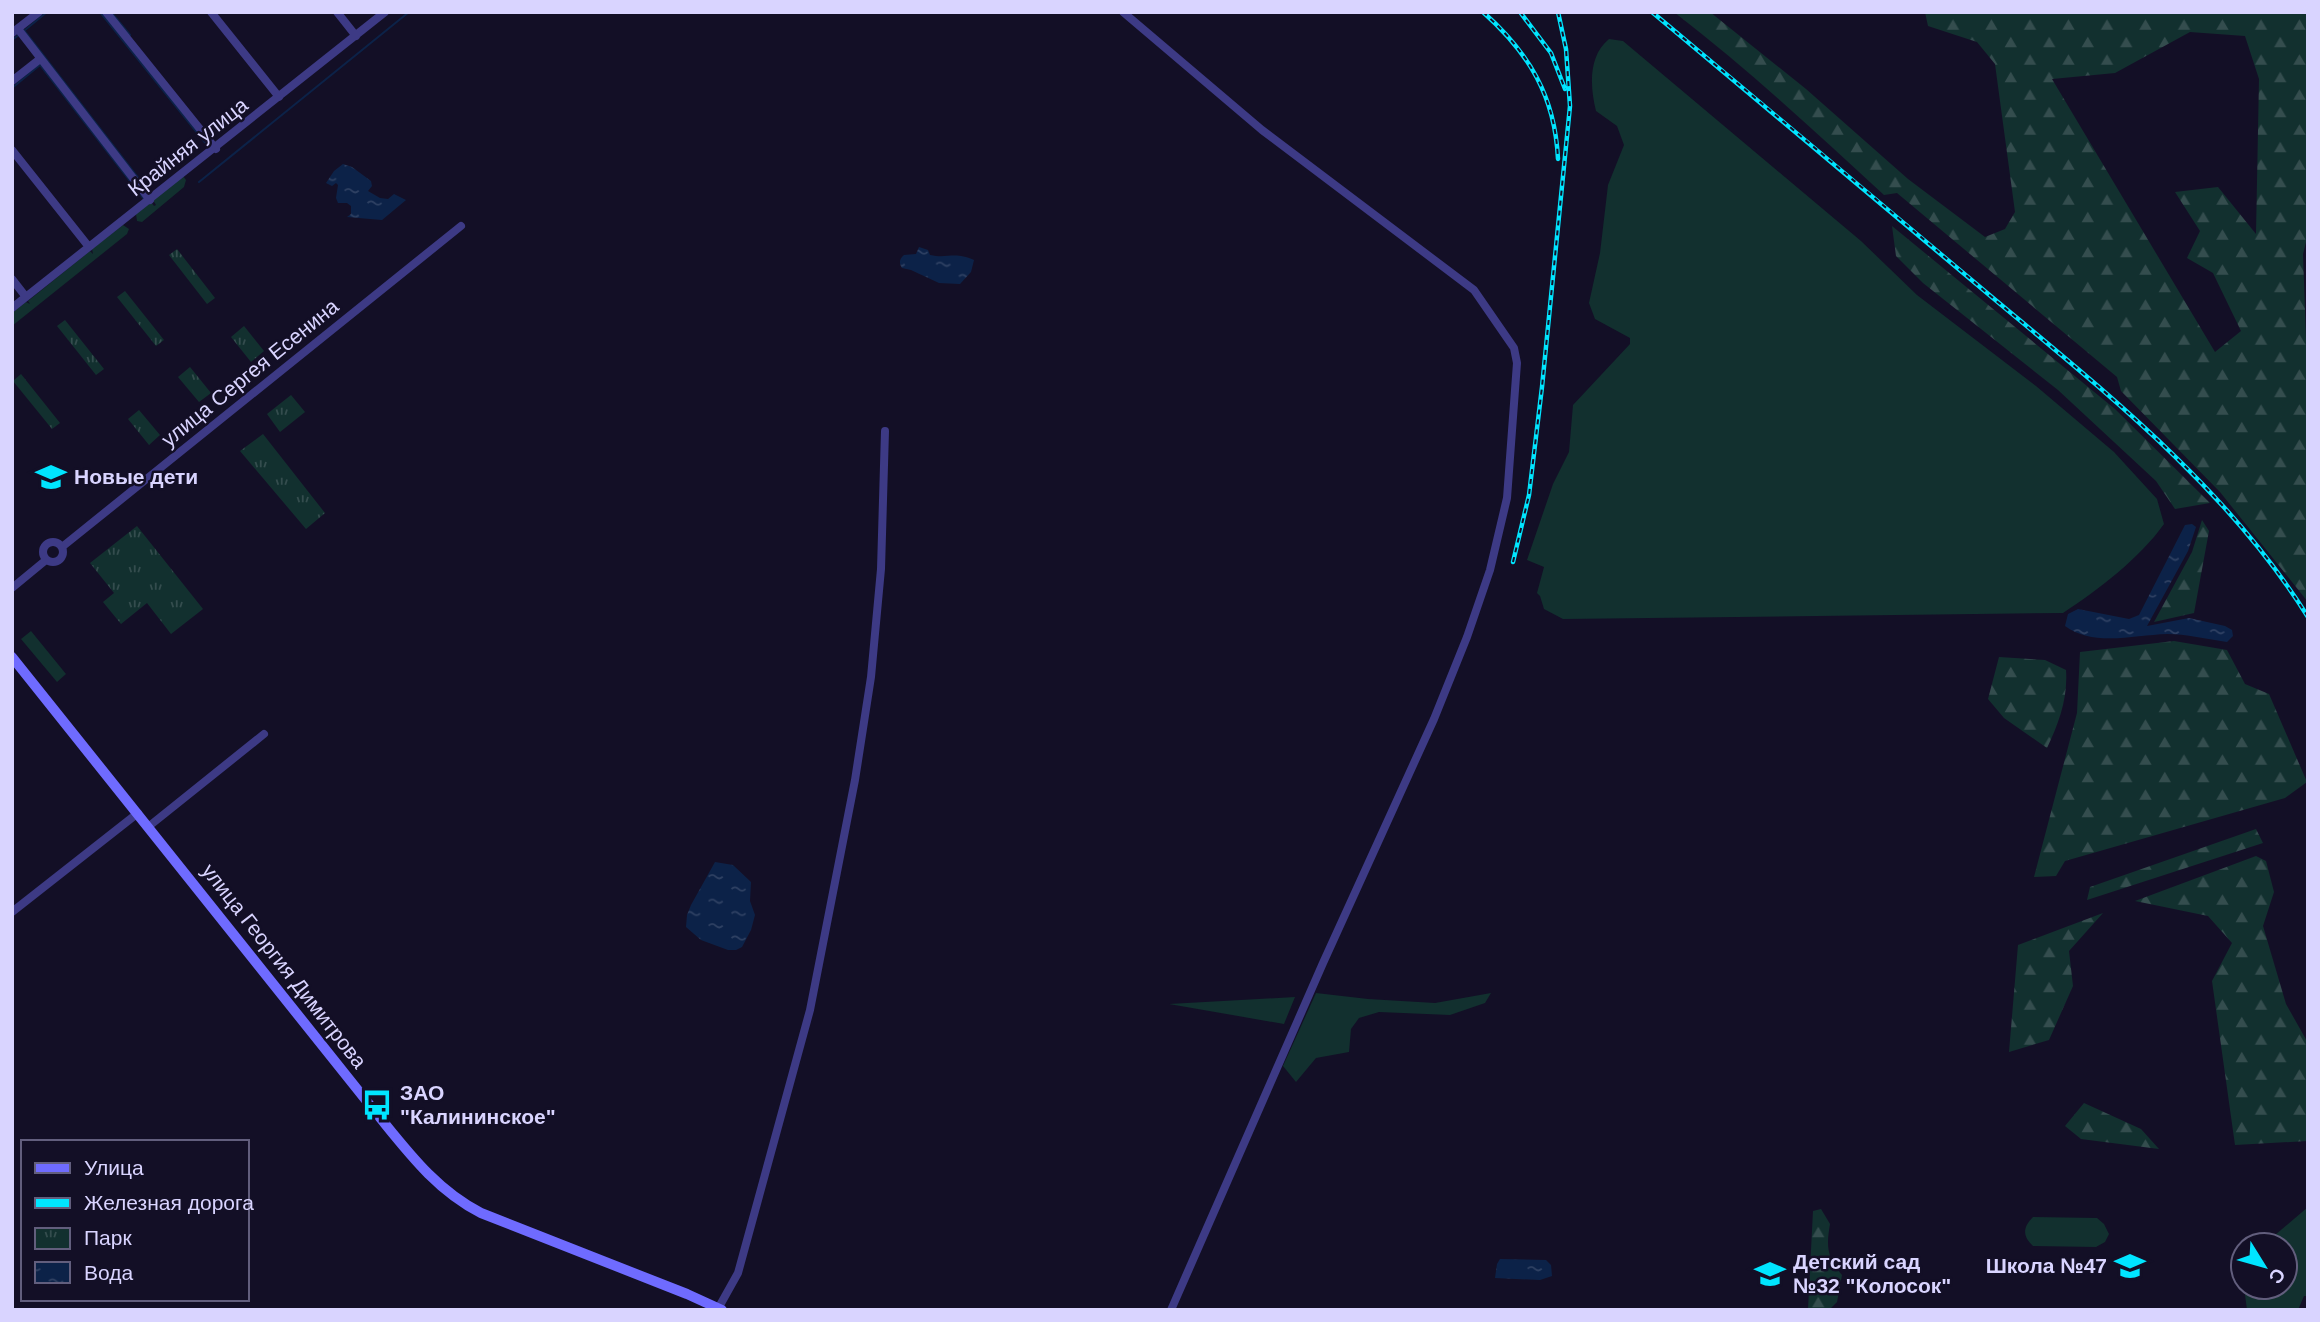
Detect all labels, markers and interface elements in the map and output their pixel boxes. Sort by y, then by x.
street label: Крайняя улица [123,93,252,200]
street label: улица Сергея Есенина [157,294,343,451]
school or university icon: Новые дети [34,460,68,494]
place label: Новые дети [74,465,198,488]
street label: улица Георгия Димитрова [197,859,371,1073]
place label: ЗАО "Калининское" [400,1081,556,1128]
bus stop icon: ЗАО "Калининское" [360,1088,394,1122]
legend [21,1140,248,1301]
text: Улица [84,1156,144,1179]
text: Железная дорога [84,1191,254,1214]
text: Парк [84,1226,132,1249]
north arrow [2229,1231,2299,1301]
school or university icon: Школа №47 [2113,1249,2147,1283]
place label: Детский сад №32 "Колосок" [1793,1250,1951,1297]
place label: Школа №47 [1986,1254,2107,1277]
school or university icon: Детский сад №32 "Колосок" [1753,1257,1787,1291]
text: Вода [84,1261,133,1284]
text: С [2264,1264,2290,1288]

